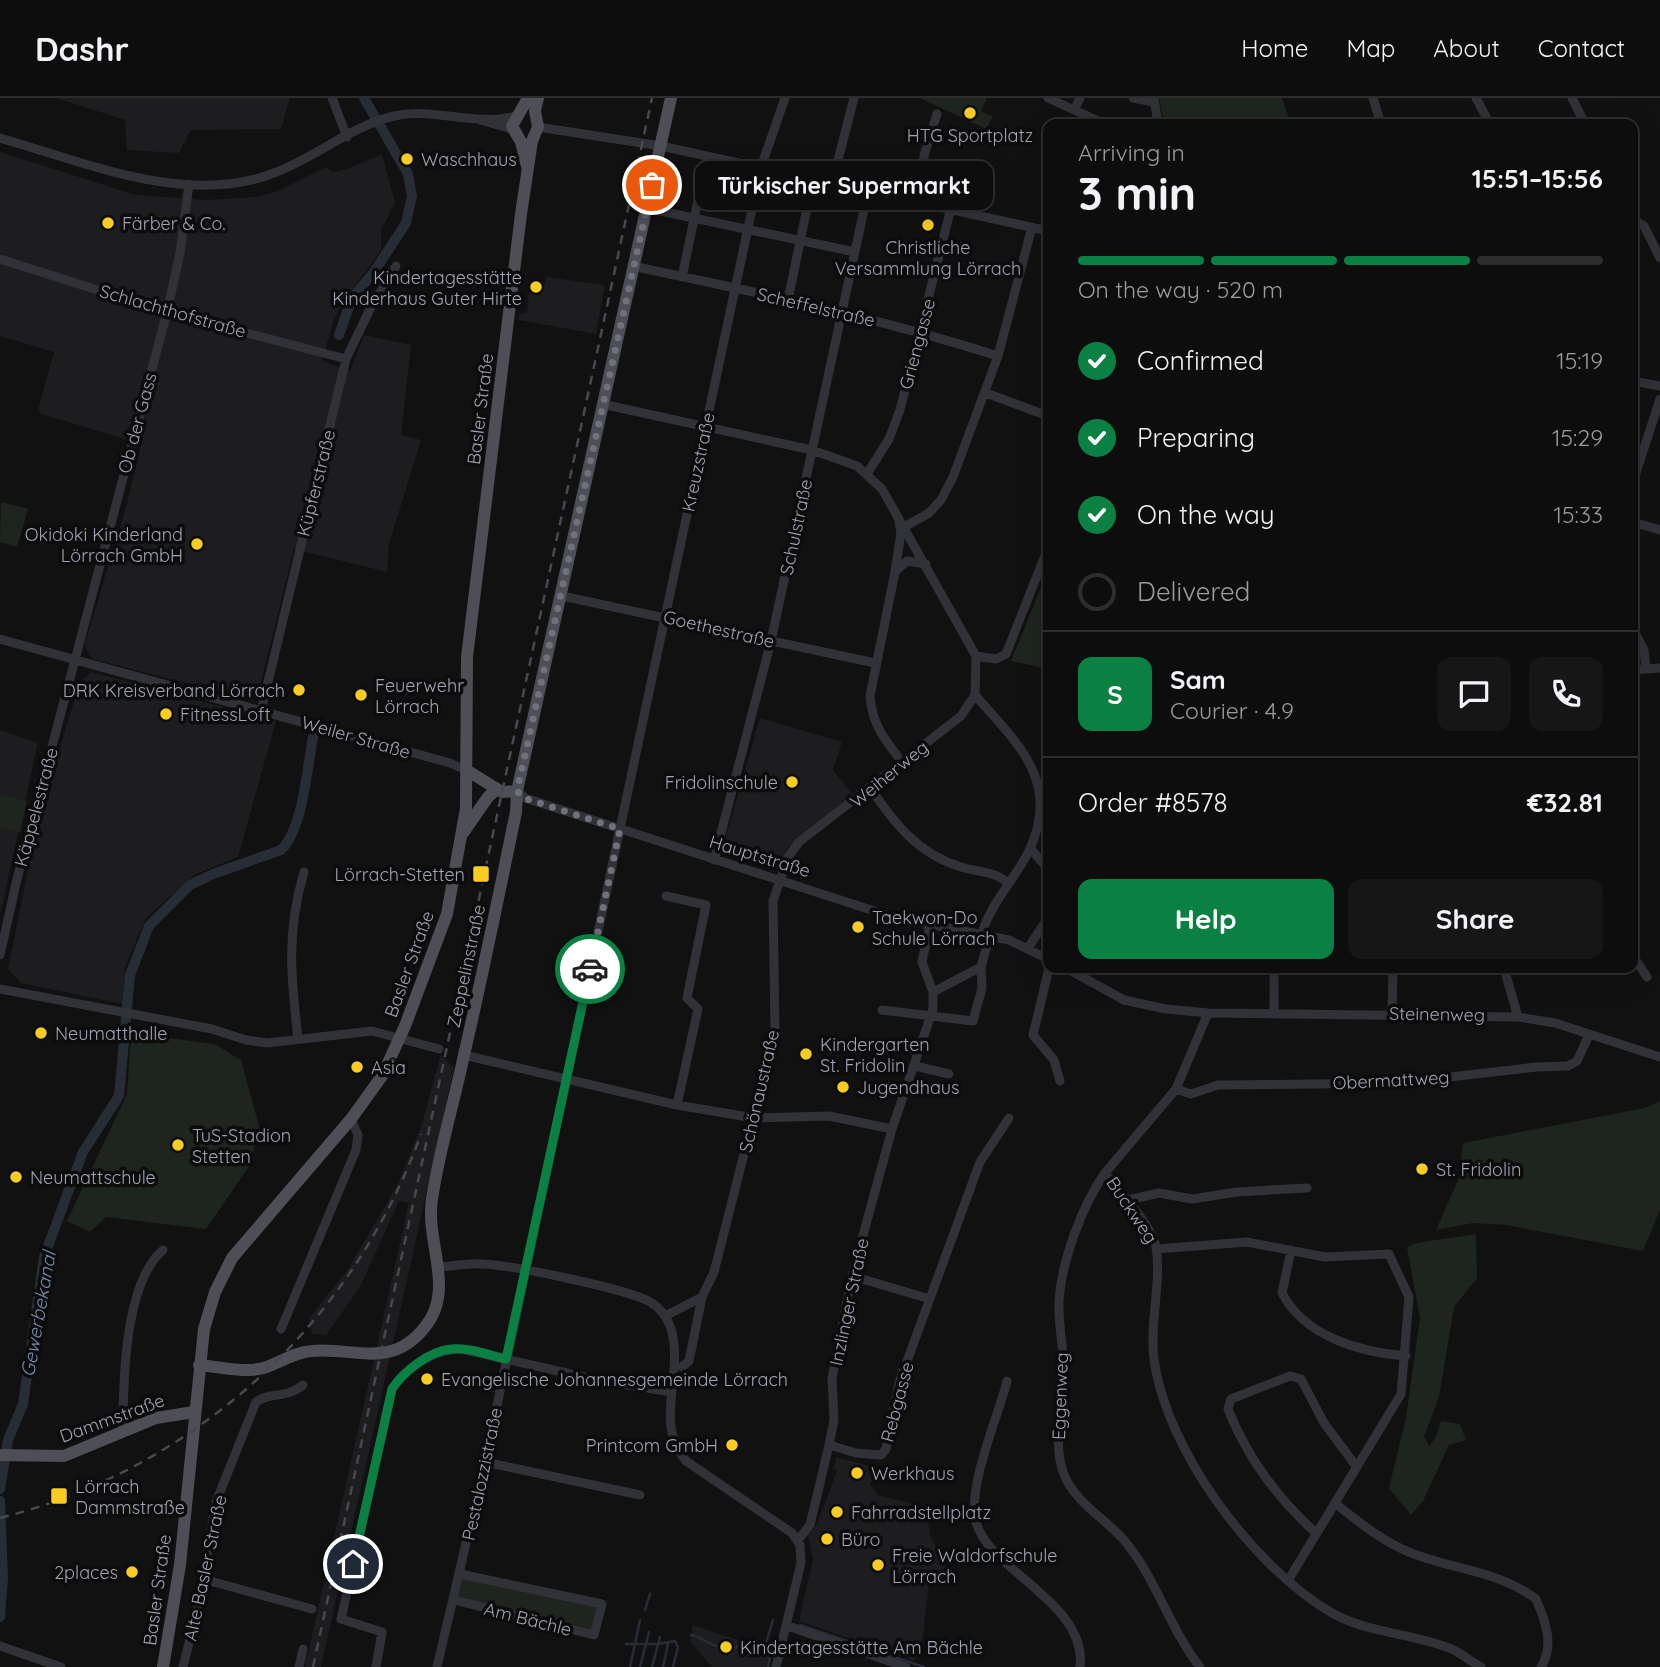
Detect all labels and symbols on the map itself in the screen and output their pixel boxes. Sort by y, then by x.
marker: HTG Sportplatz [962,105,978,121]
place label: HTG Sportplatz [907,124,1033,147]
place label: Waschhaus [421,148,517,171]
marker: Waschhaus [399,151,415,167]
pin [622,155,682,215]
callout: Türkischer Supermarkt [694,160,992,210]
place label: Färber & Co. [122,212,226,235]
marker: Färber & Co. [100,215,116,231]
marker: Christliche Versammlung Lörrach [920,217,936,233]
place label: Christliche Versammlung Lörrach [835,236,1021,280]
place label: Kindertagesstätte Kinderhaus Guter Hirte [332,266,522,310]
street label: Schlachthofstraße [97,279,249,343]
marker: Kindertagesstätte Kinderhaus Guter Hirte [528,279,544,295]
street label: Scheffelstraße [755,282,877,332]
street label: Griengasse [894,296,940,392]
street label: Basler Straße [462,352,498,466]
street label: Ob der Gass [113,370,161,476]
street label: Kreuzstraße [676,410,720,514]
street label: Küpferstraße [292,427,340,539]
street label: Schulstraße [775,477,817,577]
place label: Okidoki Kinderland Lörrach GmbH [25,523,183,567]
marker: Okidoki Kinderland Lörrach GmbH [189,536,205,552]
street label: Goethestraße [661,605,777,653]
place label: Feuerwehr Lörrach [375,674,464,718]
place label: DRK Kreisverband Lörrach [63,679,285,702]
marker: DRK Kreisverband Lörrach [291,682,307,698]
marker: Feuerwehr Lörrach [353,687,369,703]
place label: FitnessLoft [180,703,271,726]
marker: FitnessLoft [158,706,174,722]
street label: Weiler Straße [299,711,413,763]
street label: Weiherweg [845,735,933,813]
street label: Käppelestraße [9,745,63,869]
place label: Fridolinschule [665,771,778,794]
marker: Fridolinschule [784,774,800,790]
street label: Hauptstraße [707,830,813,882]
place label: Lörrach-Stetten [334,863,465,886]
marker: Lörrach-Stetten [471,864,491,884]
street label: Zeppelinstraße [442,902,490,1030]
place label: Taekwon-Do Schule Lörrach [872,906,996,950]
street label: Basler Straße [379,907,439,1021]
marker: Taekwon-Do Schule Lörrach [850,919,866,935]
courier [555,934,625,1004]
street label: Steinenweg [1389,1002,1485,1026]
place label: Neumatthalle [55,1022,167,1045]
marker: Neumatthalle [33,1025,49,1041]
street label: Schönaustraße [734,1027,784,1155]
place label: Kindergarten St. Fridolin [820,1033,930,1077]
marker: Kindergarten St. Fridolin [798,1046,814,1062]
place label: Asia [371,1056,406,1079]
marker: Asia [349,1059,365,1075]
street label: Obermattweg [1332,1065,1450,1095]
place label: Jugendhaus [857,1076,959,1099]
marker: Jugendhaus [835,1079,851,1095]
place label: TuS-Stadion Stetten [192,1124,291,1168]
marker: TuS-Stadion Stetten [170,1137,186,1153]
place label: St. Fridolin [1436,1158,1521,1181]
marker: St. Fridolin [1414,1161,1430,1177]
place label: Neumattschule [30,1166,156,1189]
marker: Neumattschule [8,1169,24,1185]
street label: Buckweg [1101,1172,1163,1248]
street label: Inzlinger Straße [824,1236,874,1368]
water label: Gewerbekanal [15,1247,61,1379]
street label: Eggenweg [1047,1352,1073,1440]
street label: Rebgasse [875,1359,919,1445]
place label: Evangelische Johannesgemeinde Lörrach [441,1368,788,1391]
marker: Evangelische Johannesgemeinde Lörrach [419,1371,435,1387]
street label: Dammstraße [56,1388,168,1448]
street label: Pestalozzistraße [457,1405,507,1543]
place label: Printcom GmbH [586,1434,718,1457]
marker: Printcom GmbH [724,1437,740,1453]
place label: Werkhaus [871,1462,954,1485]
marker: Werkhaus [849,1465,865,1481]
place label: Lörrach Dammstraße [75,1475,185,1519]
marker: Lörrach Dammstraße [49,1486,69,1506]
street label: Alte Basler Straße [178,1493,232,1643]
place label: Fahrradstellplatz [851,1501,991,1524]
marker: Fahrradstellplatz [829,1504,845,1520]
place label: Büro [841,1528,880,1551]
marker: Büro [819,1531,835,1547]
street label: Basler Straße [138,1533,176,1647]
pin [323,1534,383,1594]
place label: Freie Waldorfschule Lörrach [892,1544,1057,1588]
marker: Freie Waldorfschule Lörrach [870,1557,886,1573]
place label: 2places [54,1561,118,1584]
marker: 2places [124,1564,140,1580]
street label: Am Bächle [482,1597,574,1641]
place label: Kindertagesstätte Am Bächle [740,1636,983,1659]
marker: Kindertagesstätte Am Bächle [718,1639,734,1655]

